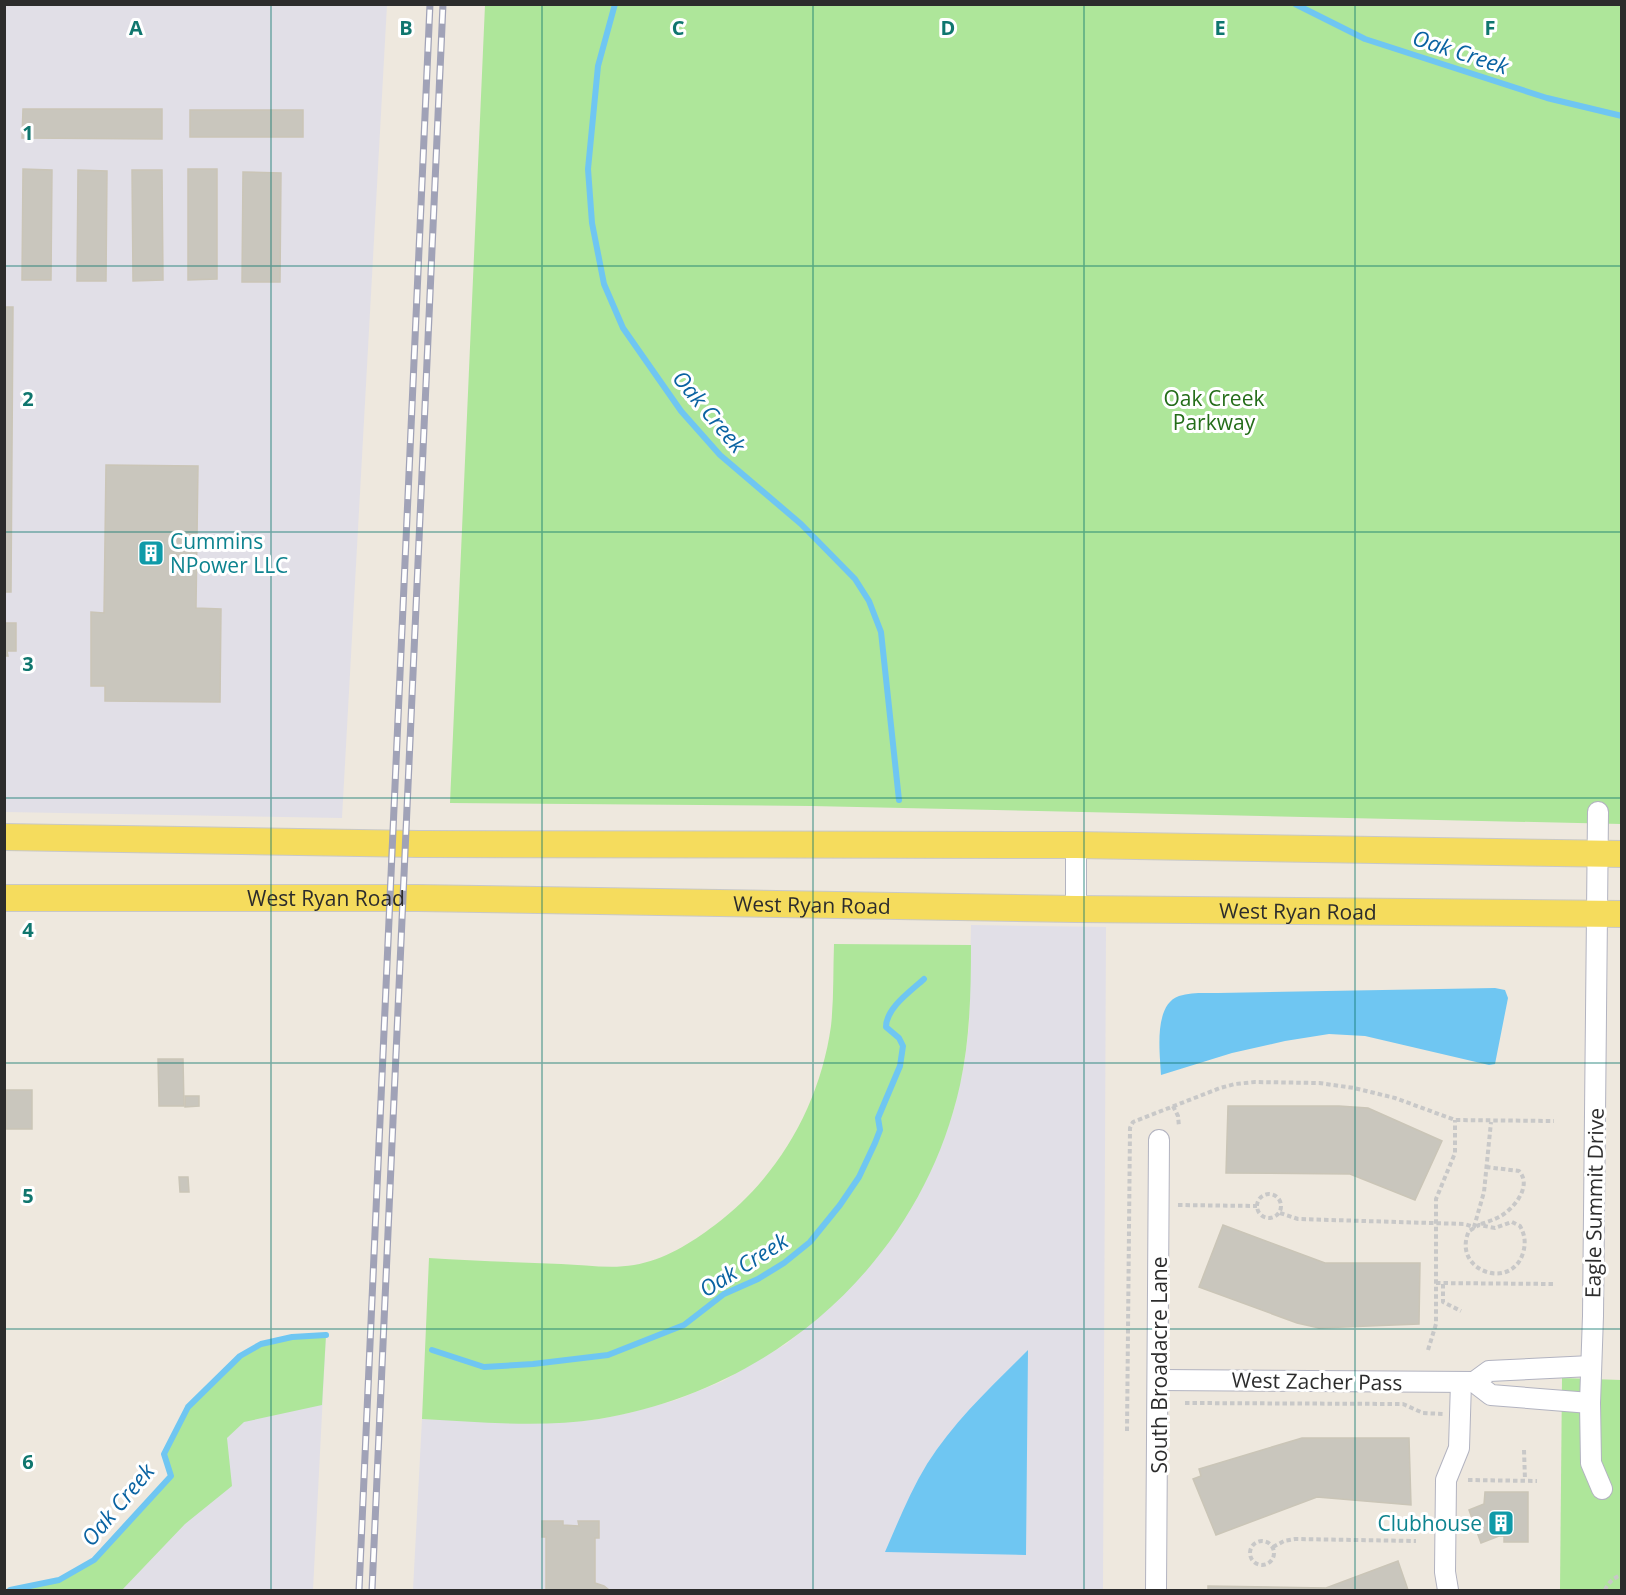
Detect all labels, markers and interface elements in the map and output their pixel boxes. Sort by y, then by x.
text: A [129,14,143,41]
text: B [399,14,413,41]
text: C [672,14,685,41]
text: D [941,14,955,41]
text: E [1214,14,1226,41]
text: F [1485,14,1495,41]
water label: Oak Creek [1409,21,1514,81]
text: 1 [22,119,34,146]
water label: Oak Creek [667,363,754,460]
park label: Oak Creek Parkway [1164,384,1264,436]
text: 2 [22,385,34,412]
place label: Cummins NPower LLC [170,527,288,579]
building icon: Cummins NPower LLC [136,538,166,568]
text: 3 [22,650,34,677]
street label: West Ryan Road [247,884,405,912]
street label: West Ryan Road [733,889,891,920]
street label: West Ryan Road [1219,896,1377,926]
text: 4 [22,916,34,943]
street label: Eagle Summit Drive [1578,1108,1610,1298]
text: 5 [22,1182,34,1209]
water label: Oak Creek [693,1224,794,1303]
street label: South Broadacre Lane [1145,1256,1173,1474]
street label: West Zacher Pass [1231,1366,1403,1396]
text: 6 [22,1448,34,1475]
water label: Oak Creek [74,1455,161,1552]
building icon: Clubhouse [1486,1508,1516,1538]
place label: Clubhouse [1378,1509,1482,1537]

